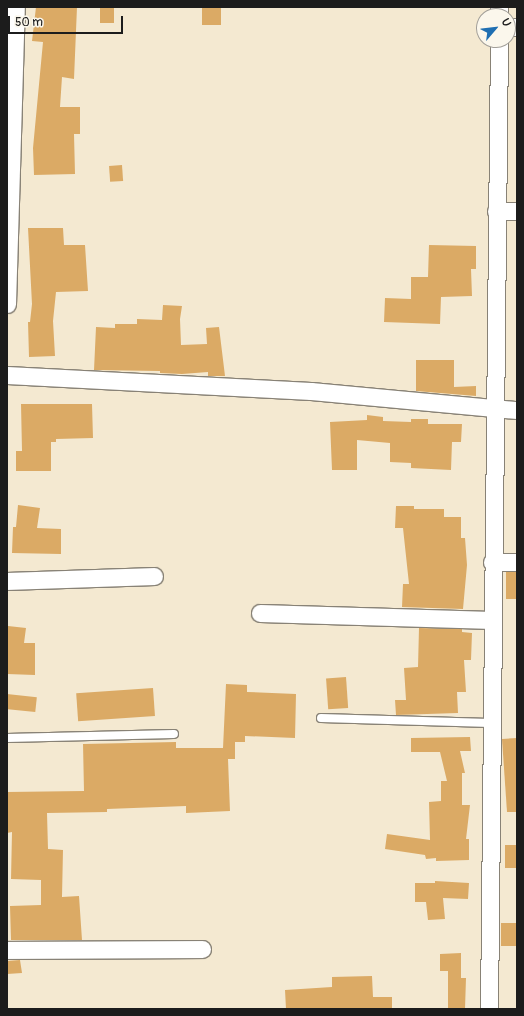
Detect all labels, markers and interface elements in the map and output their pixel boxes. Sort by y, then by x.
scale bar [10,8,125,34]
north arrow [476,8,516,48]
text: 50 m [15,15,43,30]
text: U [499,16,514,29]

